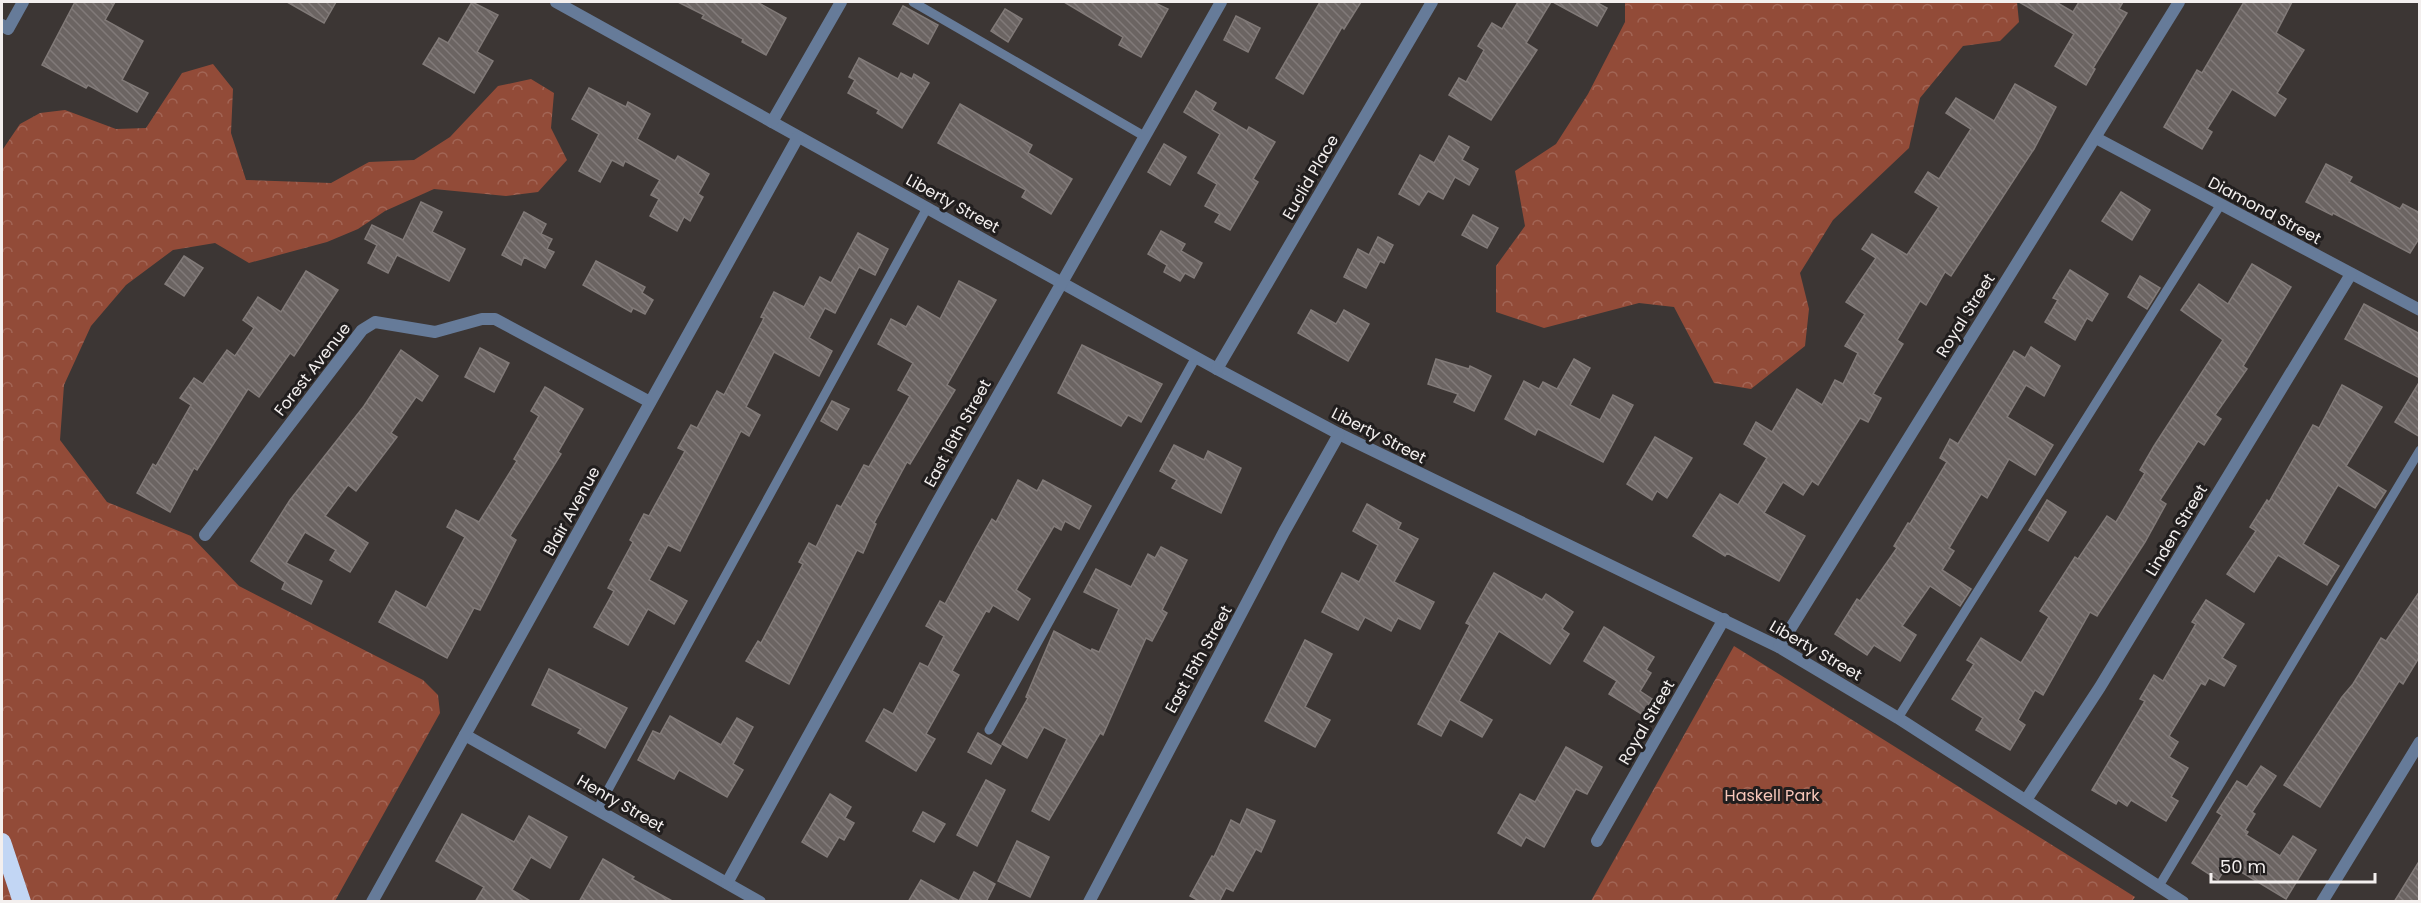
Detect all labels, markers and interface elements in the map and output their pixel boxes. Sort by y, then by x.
street label: Euclid Place [1277,130,1344,224]
street label: Liberty Street [902,168,1004,239]
street label: Diamond Street [2204,171,2325,250]
street label: Royal Street [1931,269,2000,362]
street label: Forest Avenue [269,318,356,421]
street label: East 16th Street [918,375,997,491]
street label: Liberty Street [1327,402,1430,469]
street label: Blair Avenue [537,462,605,560]
street label: Linden Street [2140,480,2213,580]
street label: East 15th Street [1159,601,1238,717]
street label: Liberty Street [1765,615,1866,686]
street label: Royal Street [1613,675,1680,769]
street label: Henry Street [573,769,669,838]
park label: Haskell Park [1725,784,1820,807]
scale bar [2211,846,2374,884]
text: 50 m [2220,854,2266,879]

